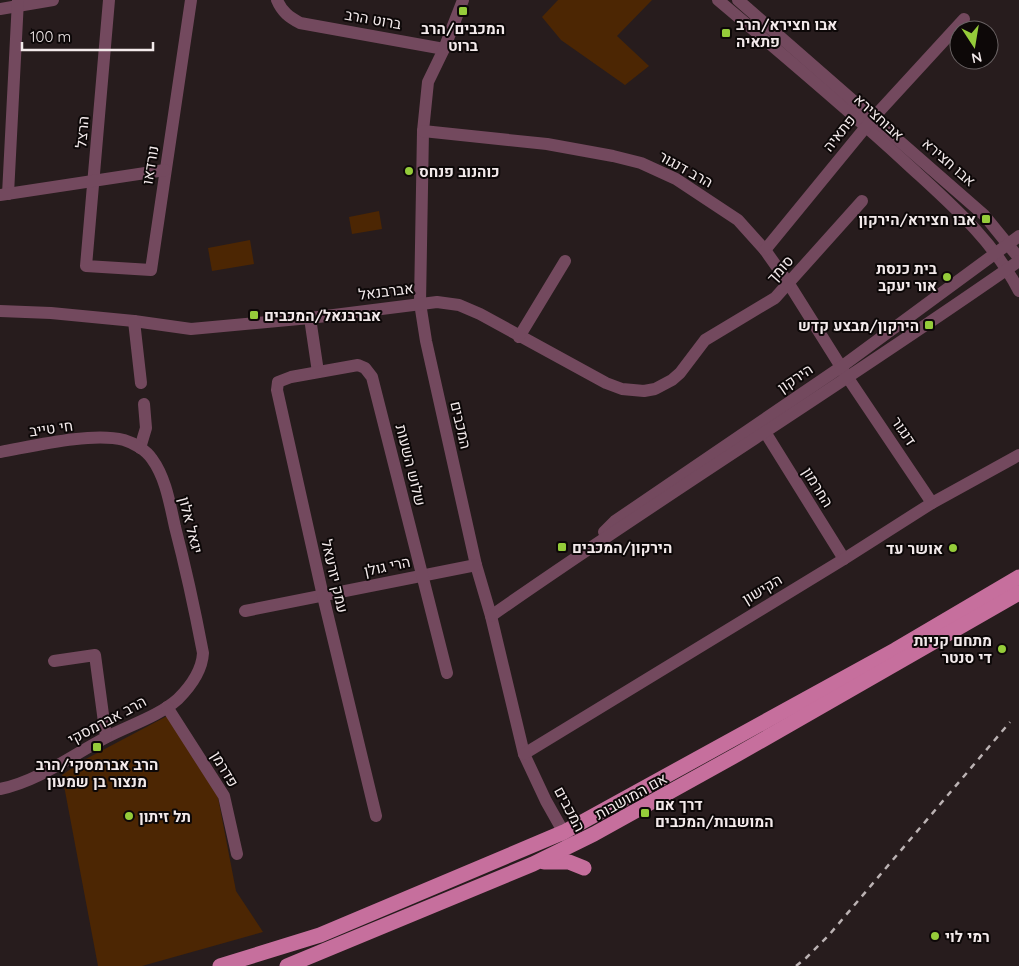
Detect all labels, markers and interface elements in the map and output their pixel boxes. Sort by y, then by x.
street label: ברוט הרב [343,5,403,33]
marker: המכבים/הרב ברוט [457,5,469,17]
place label: אבו חצירא/הרב פתאיה [736,15,837,51]
place label: המכבים/הרב ברוט [421,19,505,55]
scale bar [22,20,154,52]
north arrow [949,20,999,70]
text: 100 m [30,27,71,46]
marker: אבו חצירא/הרב פתאיה [720,27,732,39]
text: N [970,48,984,68]
street label: אבוחצירא [850,90,908,144]
street label: פתאיה [818,111,860,155]
street label: הרצל [71,115,93,149]
street label: אבו חצירא [918,134,980,190]
street label: נורדאו [138,144,162,186]
street label: הרב דנגור [656,146,716,192]
place label: כוהנוב פנחס [419,162,499,181]
marker: כוהנוב פנחס [403,165,415,177]
place label: אבו חצירא/הירקון [858,210,976,229]
marker: אבו חצירא/הירקון [980,213,992,225]
street label: סומך [763,251,797,287]
place label: בית כנסת אור יעקב [876,259,937,295]
marker: בית כנסת אור יעקב [941,271,953,283]
street label: אברבנאל [357,278,415,304]
place label: אברבנאל/המכבים [264,306,381,325]
marker: אברבנאל/המכבים [248,309,260,321]
place label: הירקון/מבצע קדש [798,316,919,335]
marker: הירקון/מבצע קדש [923,319,935,331]
street label: הירקון [774,359,816,397]
street label: המכבים [446,399,476,451]
street label: דנגור [888,413,921,449]
street label: חי טייב [28,416,74,440]
street label: שלוש השעות [392,422,430,508]
street label: החרמון [798,464,838,510]
street label: יגאל אלון [175,495,207,555]
street label: עמק יזרעאל [317,537,353,615]
place label: הירקון/המכבים [572,538,672,557]
place label: אושר עד [886,539,943,558]
marker: הירקון/המכבים [556,541,568,553]
marker: אושר עד [947,542,959,554]
street label: הרי גולן [362,552,412,580]
street label: הקישון [739,570,785,608]
place label: מתחם קניות די סנטר [914,631,992,667]
marker: מתחם קניות די סנטר [996,643,1008,655]
street label: הרב אברמסקי [65,691,149,749]
marker: הרב אברמסקי/הרב מנצור בן שמעון [91,741,103,753]
street label: פדרמן [207,748,243,790]
place label: הרב אברמסקי/הרב מנצור בן שמעון [36,755,158,791]
street label: אם המושבות [592,768,670,824]
street label: המכבים [550,783,590,835]
place label: דרך אם המושבות/המכבים [655,795,774,831]
place label: תל זיתון [139,807,191,826]
marker: דרך אם המושבות/המכבים [639,807,651,819]
marker: תל זיתון [123,810,135,822]
place label: רמי לוי [945,927,990,946]
marker: רמי לוי [929,930,941,942]

